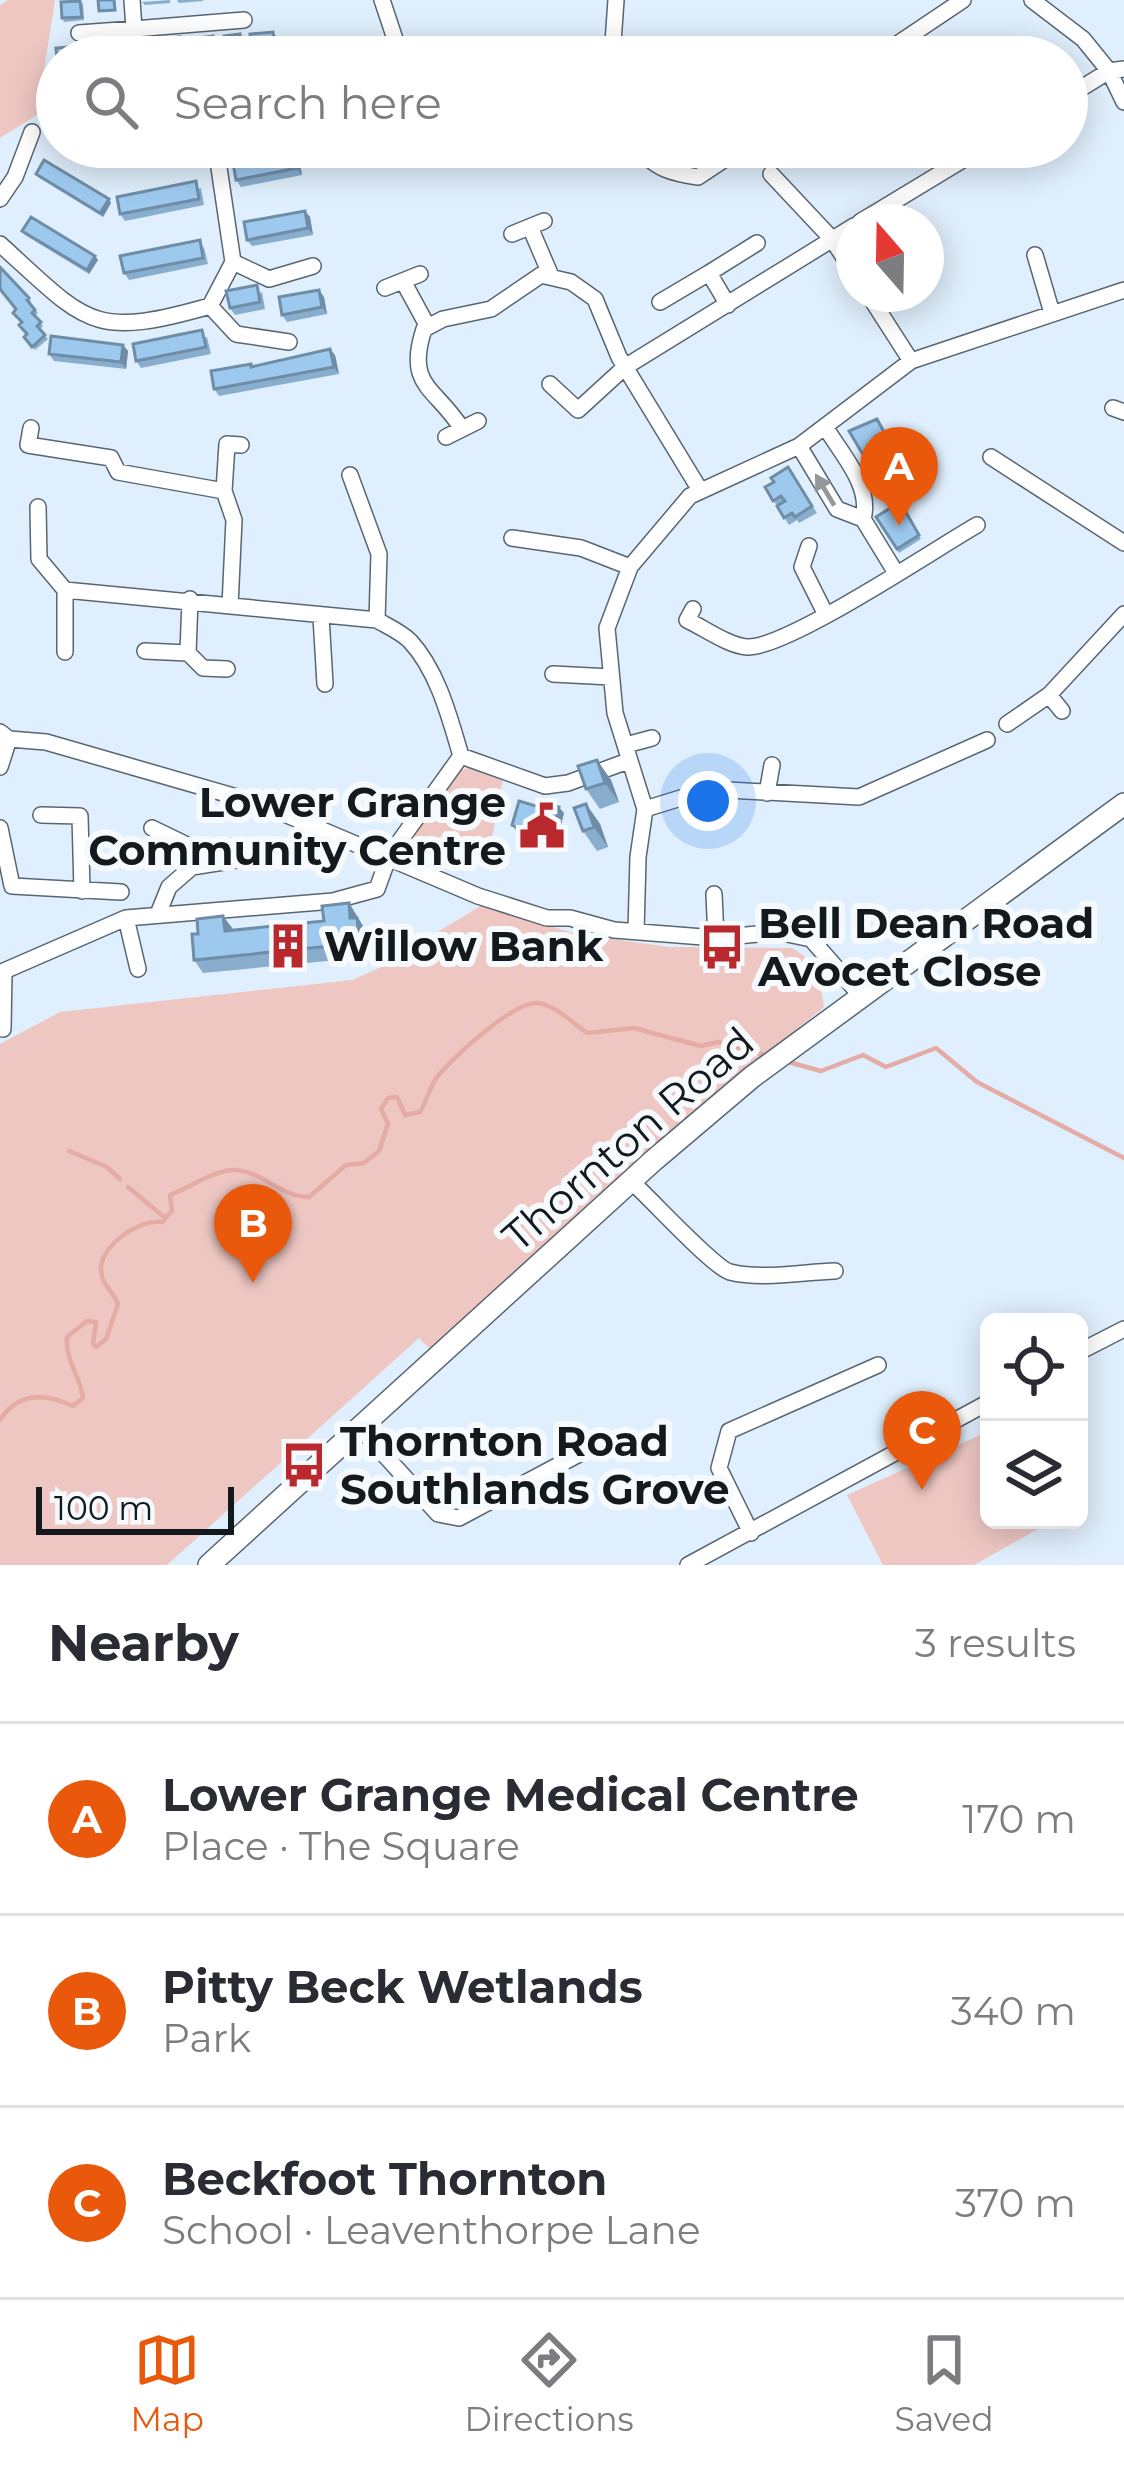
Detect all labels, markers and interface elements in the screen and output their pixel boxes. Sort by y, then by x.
search box [36,36,1088,168]
icon: search [78,69,144,135]
text: Search here [174,75,442,130]
north arrow [836,204,944,312]
pin: A [860,427,938,526]
one-way arrow [815,473,836,507]
your location [678,771,738,831]
place label: Lower Grange Community Centre [88,776,506,876]
public building icon: Lower Grange Community Centre [517,801,567,851]
place label: Bell Dean Road Avocet Close [757,897,1094,997]
place label: Willow Bank [324,920,604,972]
building icon: Willow Bank [263,921,313,971]
bus stop icon: Bell Dean Road Avocet Close [697,922,747,972]
street label: Thornton Road [492,1016,764,1262]
pin: B [214,1184,292,1283]
map controls [980,1313,1088,1529]
button: locate [980,1313,1088,1421]
pin: C [883,1391,961,1490]
place label: Thornton Road Southlands Grove [340,1415,729,1515]
button: layers [980,1421,1088,1529]
bus stop icon: Thornton Road Southlands Grove [279,1440,329,1490]
scale bar [36,1481,234,1534]
text: 100 m [54,1488,153,1528]
text: Nearby [48,1612,239,1674]
text: 3 results [915,1619,1076,1667]
text: Lower Grange Medical Centre [162,1767,859,1822]
text: A [72,1795,102,1843]
text: 170 m [962,1795,1076,1843]
text: Place · The Square [162,1822,520,1870]
text: Pitty Beck Wetlands [162,1959,643,2014]
text: B [72,1987,102,2035]
text: 340 m [951,1987,1076,2035]
text: Park [162,2014,251,2062]
text: Beckfoot Thornton [162,2151,607,2206]
text: C [73,2179,101,2227]
text: 370 m [955,2179,1076,2227]
text: School · Leaventhorpe Lane [162,2206,701,2254]
tab: Map [130,2327,204,2439]
tab: Directions [465,2327,634,2439]
tab: Saved [894,2327,994,2439]

